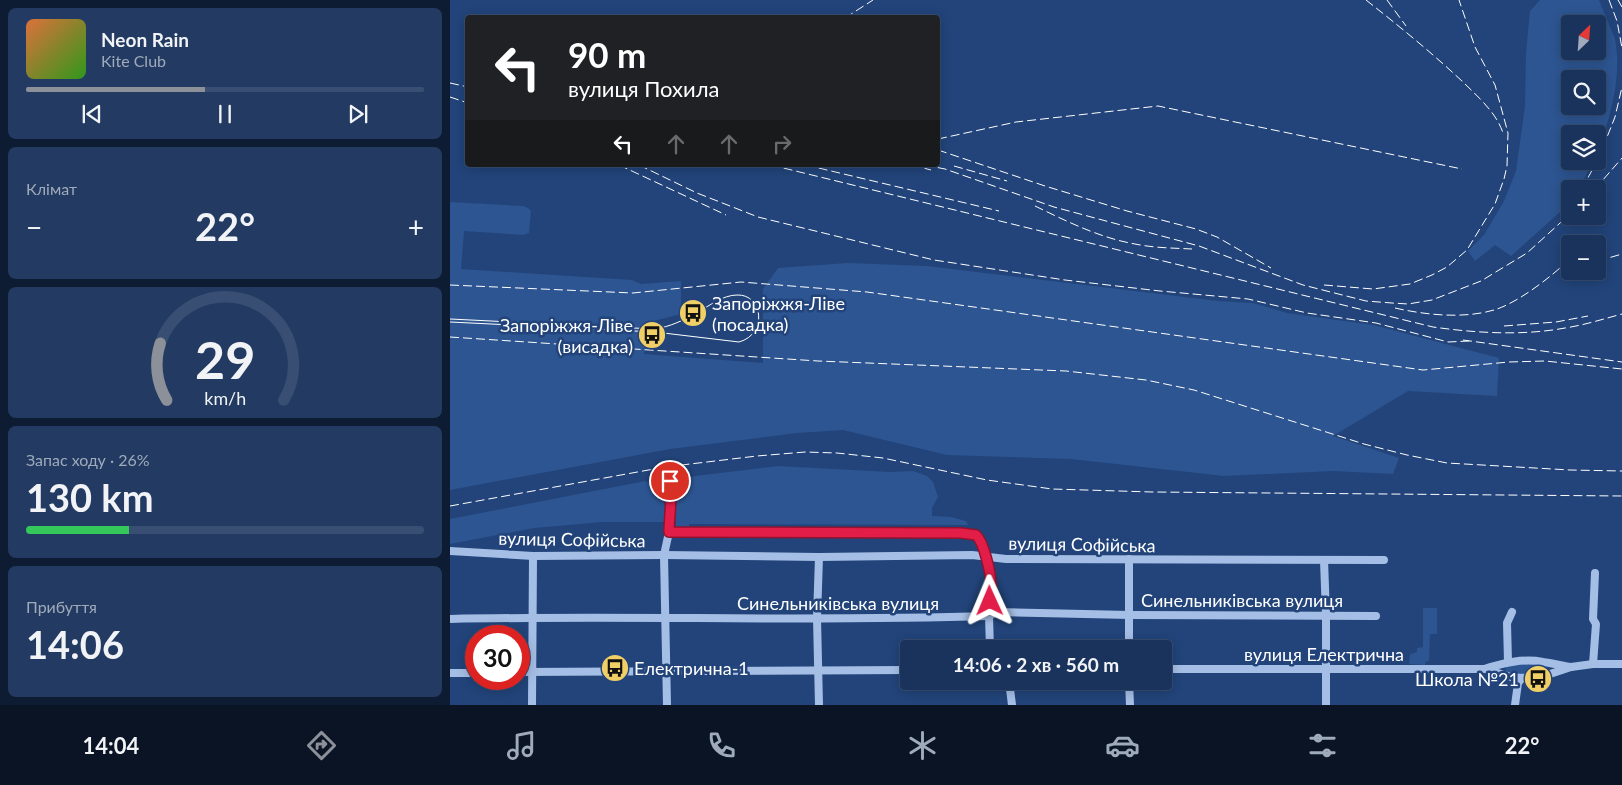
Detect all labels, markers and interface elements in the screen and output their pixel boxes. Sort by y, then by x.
north arrow [1561,15,1606,60]
map controls [1561,15,1606,280]
text: Neon Rain [101,28,189,51]
text: 90 m [568,33,646,75]
icon: left [485,35,550,100]
text: Kite Club [101,51,166,70]
button: search [1561,70,1606,115]
text: вулиця Похила [568,75,720,102]
icon: previous [78,100,106,128]
icon: pause [211,100,239,128]
icon: next [344,100,372,128]
button: layers [1561,125,1606,170]
icon: left [609,130,637,158]
icon: ahead [662,130,690,158]
icon: ahead [715,130,743,158]
icon: right [768,130,796,158]
text: Клімат [26,179,77,198]
button: + [1561,180,1606,225]
text: 22° [195,203,255,249]
text: − [26,210,42,244]
text: + [408,210,424,244]
button: − [1561,235,1606,280]
place label: Запоріжжя-Ліве (посадка) [712,292,845,335]
bus stop icon: Запоріжжя-Ліве (посадка) [678,298,708,328]
place label: Запоріжжя-Ліве (висадка) [500,314,633,357]
bus stop icon: Запоріжжя-Ліве (висадка) [637,320,667,350]
text: 29 [195,328,255,390]
text: km/h [204,387,246,409]
text: Запас ходу · 26% [26,450,150,469]
pin [649,460,691,502]
icon: arrive [656,467,684,495]
text: 130 km [26,474,154,520]
street label: вулиця Софійська [498,527,646,551]
street label: вулиця Софійська [1008,532,1156,556]
position arrow [963,574,1015,626]
street label: Синельниківська вулиця [1141,589,1343,611]
street label: Синельниківська вулиця [737,592,939,614]
text: Прибуття [26,597,97,616]
text: 14:06 [26,621,124,667]
speed limit sign: 30 [465,625,530,690]
street label: вулиця Електрична [1244,643,1404,665]
bus stop icon: Електрична-1 [600,653,630,683]
text: 14:06 · 2 хв · 560 m [953,653,1119,676]
place label: Електрична-1 [634,657,749,679]
bus stop icon: Школа №21 [1523,664,1553,694]
place label: Школа №21 [1415,668,1519,690]
icon: directions [304,728,339,763]
icon: music [504,728,539,763]
icon: phone [704,728,739,763]
icon: climate [905,728,940,763]
icon: car [1105,728,1140,763]
icon: filters [1305,728,1340,763]
text: 14:04 [83,732,139,759]
text: 22° [1505,732,1539,759]

